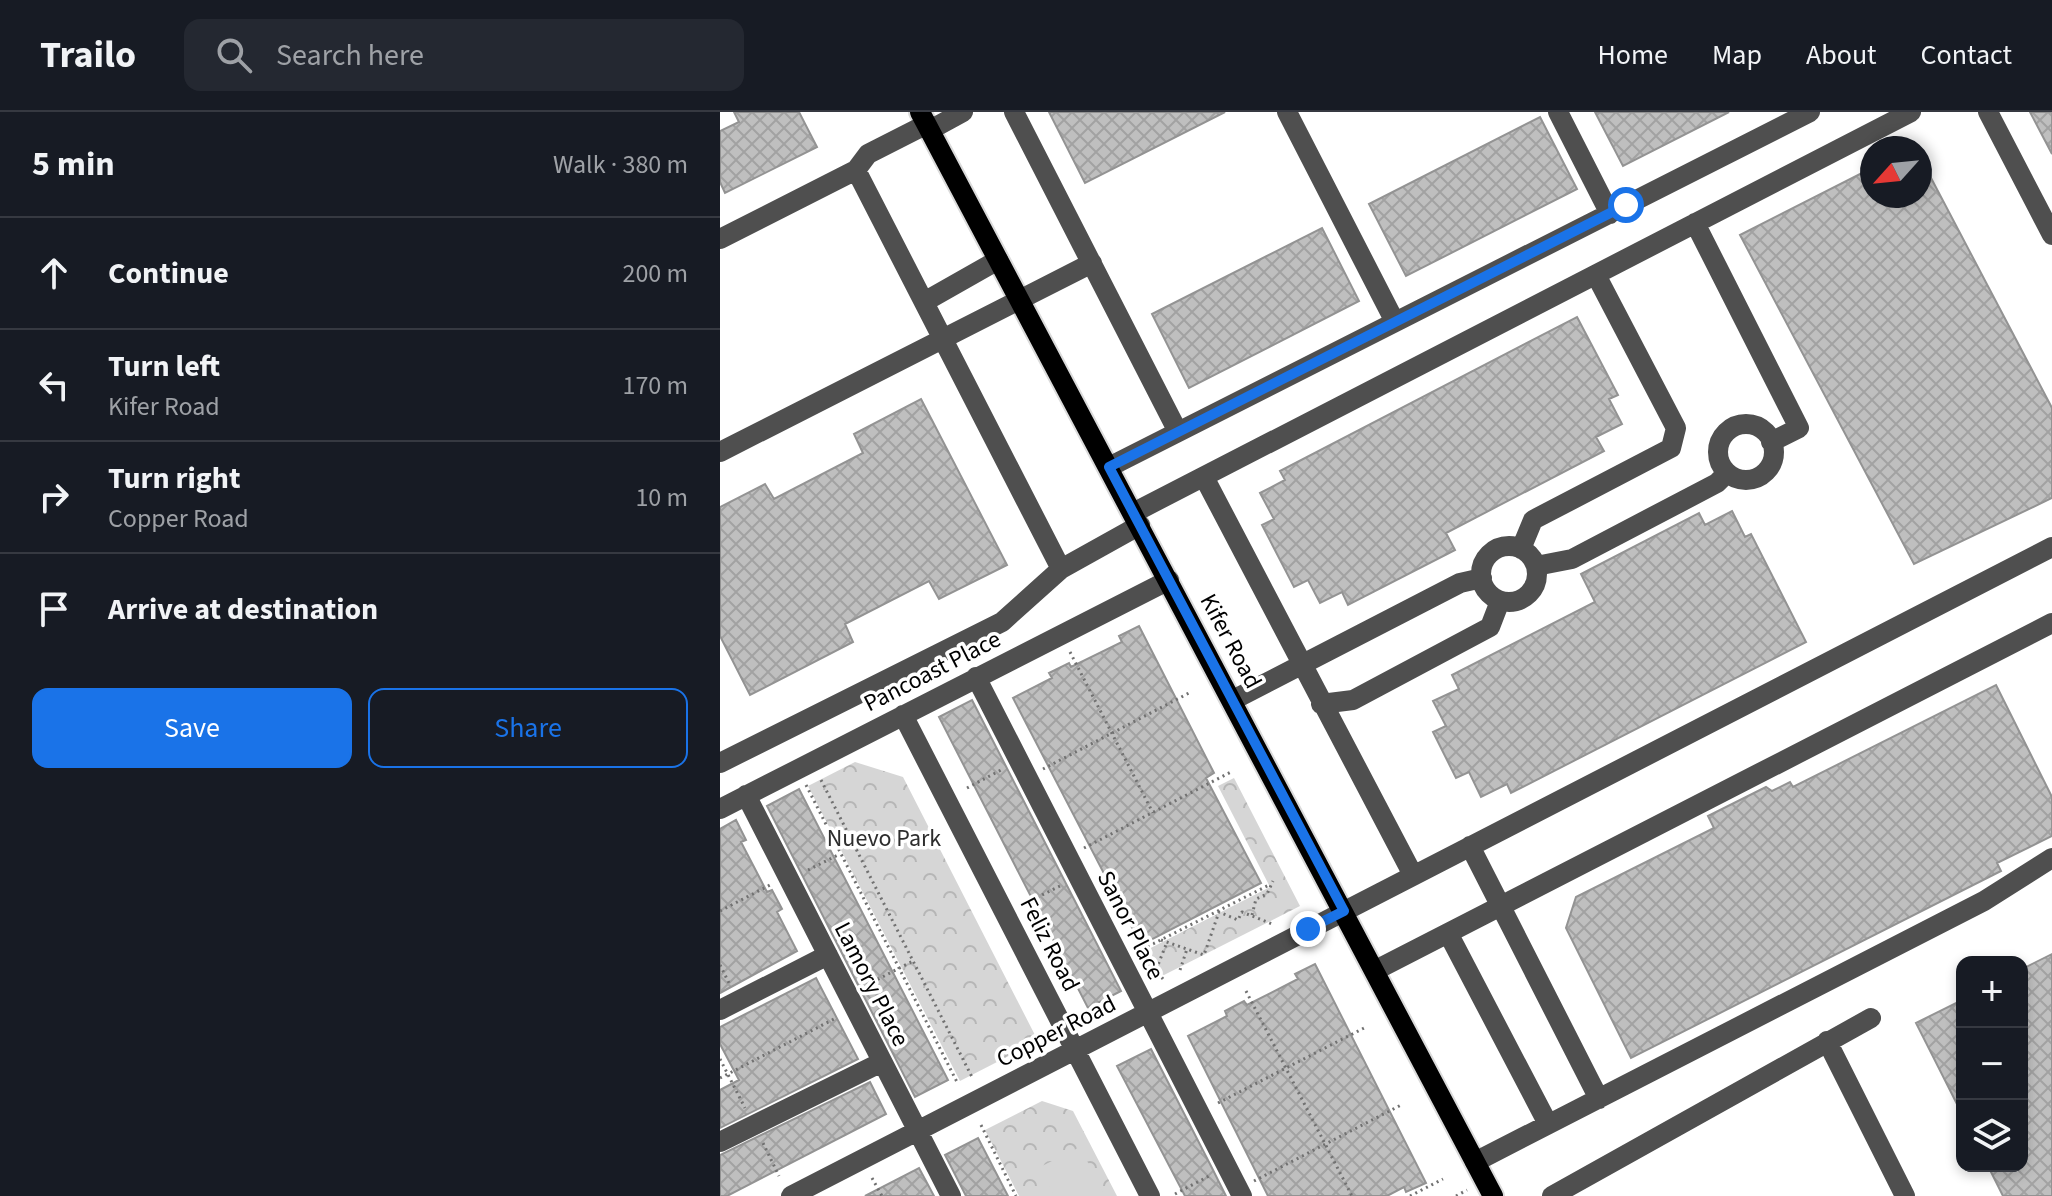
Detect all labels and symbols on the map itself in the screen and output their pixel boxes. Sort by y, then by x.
north arrow [1860,136,1932,208]
route start [1608,187,1644,223]
street label: Kifer Road [1191,587,1270,695]
street label: Pancoast Place [858,622,1007,721]
park label: Nuevo Park [827,821,941,856]
street label: Sanor Place [1088,865,1173,986]
street label: Feliz Road [1011,891,1088,998]
route end [1290,911,1326,947]
street label: Lamory Place [825,916,918,1053]
street label: Copper Road [990,986,1122,1077]

